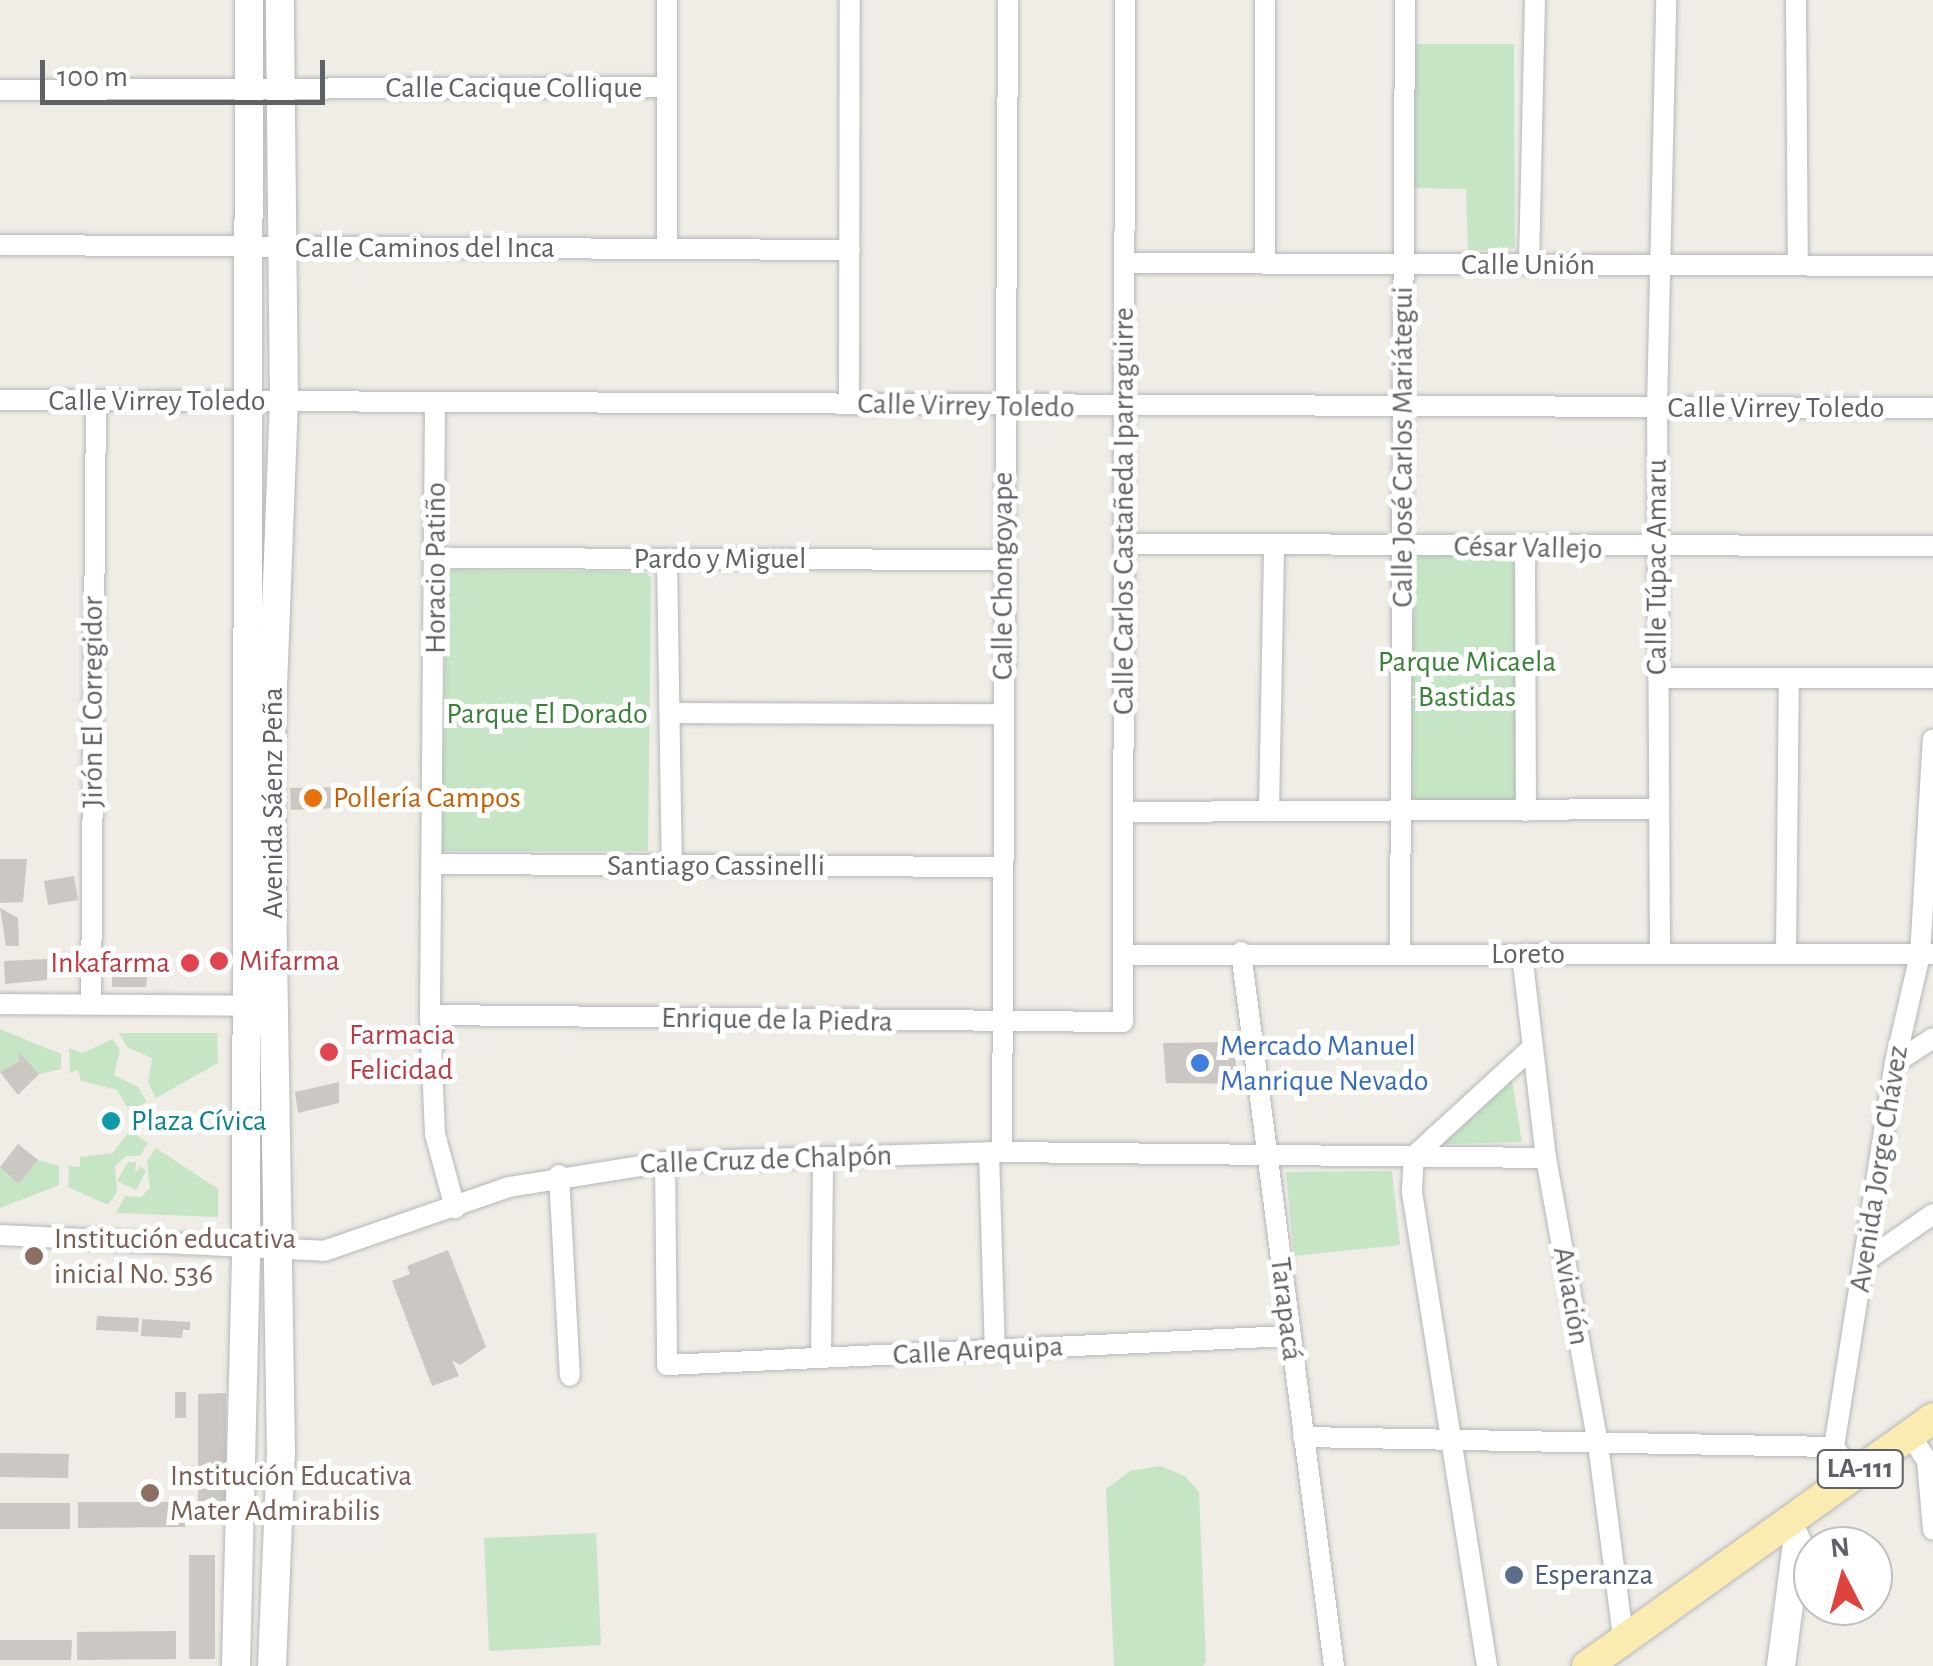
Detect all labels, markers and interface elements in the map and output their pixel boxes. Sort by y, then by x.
scale bar [45,40,330,102]
text: 100 m [57,62,128,92]
street label: Calle Cacique Collique [386,70,642,106]
street label: Calle Caminos del Inca [295,230,555,266]
street label: Calle Unión [1461,247,1595,283]
street label: Calle José Carlos Mariátegui [1385,286,1421,608]
street label: Calle Carlos Castañeda Iparraguirre [1106,307,1142,715]
street label: Calle Virrey Toledo [48,383,266,419]
street label: Calle Virrey Toledo [857,386,1075,426]
street label: Calle Virrey Toledo [1667,390,1885,426]
street label: Calle Túpac Amaru [1639,459,1675,675]
street label: Calle Chongoyape [985,472,1021,680]
street label: Horacio Patiño [418,482,454,654]
street label: César Vallejo [1453,529,1603,567]
street label: Pardo y Miguel [633,541,807,577]
street label: Jirón El Corregidor [75,596,111,808]
park label: Parque Micaela Bastidas [1378,644,1556,714]
street label: Avenida Sáenz Peña [255,687,291,919]
park label: Parque El Dorado [446,696,648,732]
place label: Pollería Campos [333,780,521,816]
marker: Pollería Campos [302,787,324,809]
street label: Santiago Cassinelli [607,848,825,884]
street label: Loreto [1491,936,1565,972]
place label: Mifarma [239,943,340,979]
place label: Inkafarma [50,945,170,981]
marker: Mifarma [208,950,230,972]
marker: Inkafarma [179,952,201,974]
street label: Enrique de la Piedra [661,1000,893,1040]
place label: Farmacia Felicidad [349,1017,455,1088]
place label: Mercado Manuel Manrique Nevado [1220,1028,1428,1098]
marker: Farmacia Felicidad [318,1041,340,1063]
street label: Avenida Jorge Chávez [1842,1043,1916,1295]
marker: Mercado Manuel Manrique Nevado [1189,1052,1211,1074]
place label: Plaza Cívica [131,1103,267,1139]
marker: Plaza Cívica [100,1110,122,1132]
street label: Calle Cruz de Chalpón [639,1138,893,1182]
place label: Institución educativa inicial No. 536 [54,1221,296,1292]
street label: Aviación [1545,1244,1597,1348]
marker: Institución educativa inicial No. 536 [23,1245,45,1267]
street label: Tarapacá [1262,1255,1310,1363]
street label: Calle Arequipa [892,1329,1064,1373]
road number: LA-111 [1815,1446,1905,1492]
place label: Institución Educativa Mater Admirabilis [170,1458,412,1528]
marker: Institución Educativa Mater Admirabilis [139,1482,161,1504]
north arrow [1793,1526,1893,1626]
text: N [1829,1533,1851,1563]
place label: Esperanza [1534,1557,1653,1593]
marker: Esperanza [1503,1564,1525,1586]

